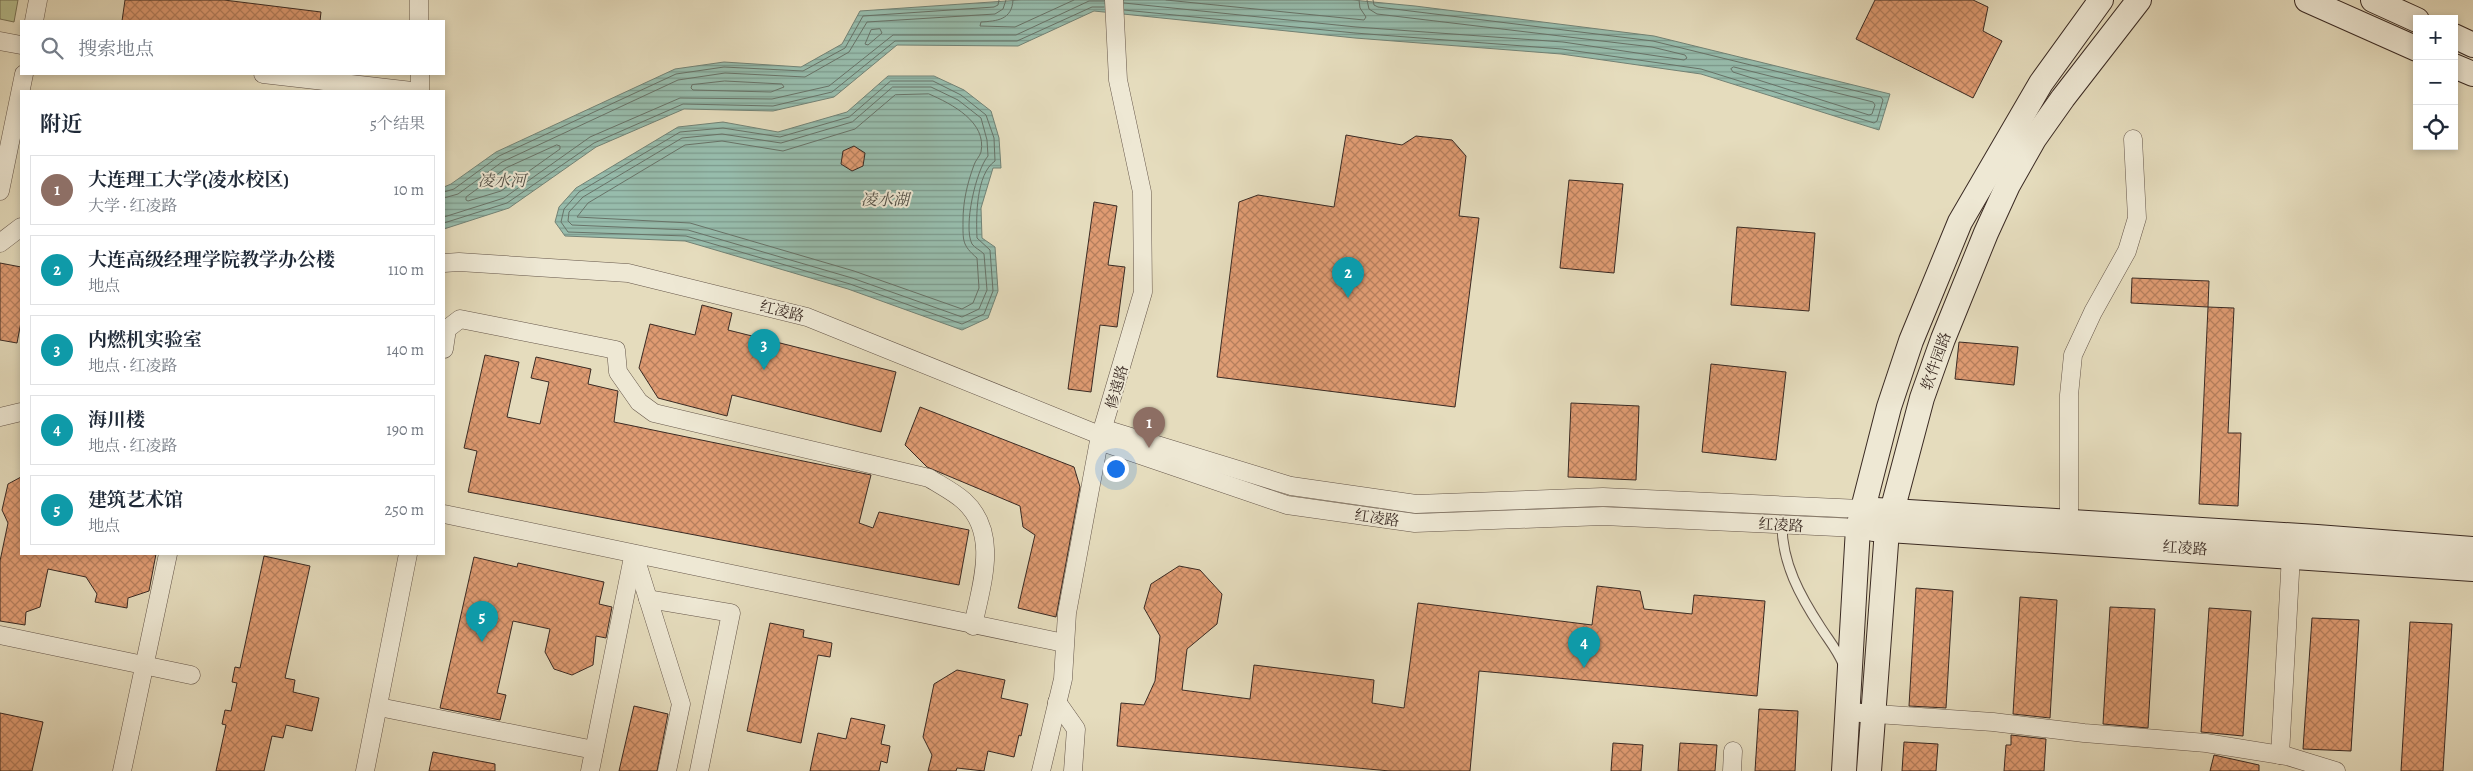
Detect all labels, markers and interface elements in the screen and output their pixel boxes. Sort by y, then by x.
map controls [2413,15,2458,150]
button: + [2413,15,2458,60]
search box [20,20,445,75]
icon: search [38,34,66,62]
text: 搜索地点 [78,36,154,62]
button: − [2413,60,2458,105]
button: locate [2413,105,2458,150]
text: 附近 [40,110,82,138]
text: 5个结果 [370,113,425,135]
text: 大连理工大学(凌水校区) [88,167,289,193]
water label: 凌水河 [478,170,529,192]
text: 1 [54,179,60,201]
text: 10 m [394,179,424,201]
water label: 凌水湖 [861,189,912,211]
text: 大学 · 红凌路 [88,195,178,217]
text: 大连高级经理学院教学办公楼 [88,247,335,273]
pin: 2 [1332,257,1364,298]
text: 2 [53,259,61,281]
text: 110 m [388,259,424,281]
text: 地点 [88,275,120,297]
street label: 红凌路 [758,296,806,326]
text: 内燃机实验室 [88,327,202,353]
pin: 3 [748,329,780,370]
street label: 软件园路 [1916,329,1956,393]
text: 3 [54,339,60,361]
text: 140 m [386,339,424,361]
text: 地点 · 红凌路 [88,355,178,377]
street label: 修遠路 [1101,363,1133,411]
text: 海川楼 [88,407,145,433]
pin: 1 [1133,407,1165,448]
text: 4 [53,419,61,441]
text: 190 m [386,419,424,441]
text: 地点 · 红凌路 [88,435,178,457]
your location [1103,456,1129,482]
text: 建筑艺术馆 [88,487,183,513]
text: 5 [54,499,60,521]
text: 250 m [385,499,424,521]
street label: 红凌路 [1353,505,1401,531]
street label: 红凌路 [1758,514,1804,536]
text: 地点 [88,515,120,537]
street label: 红凌路 [2162,536,2208,560]
pin: 5 [466,601,498,642]
pin: 4 [1568,627,1600,668]

